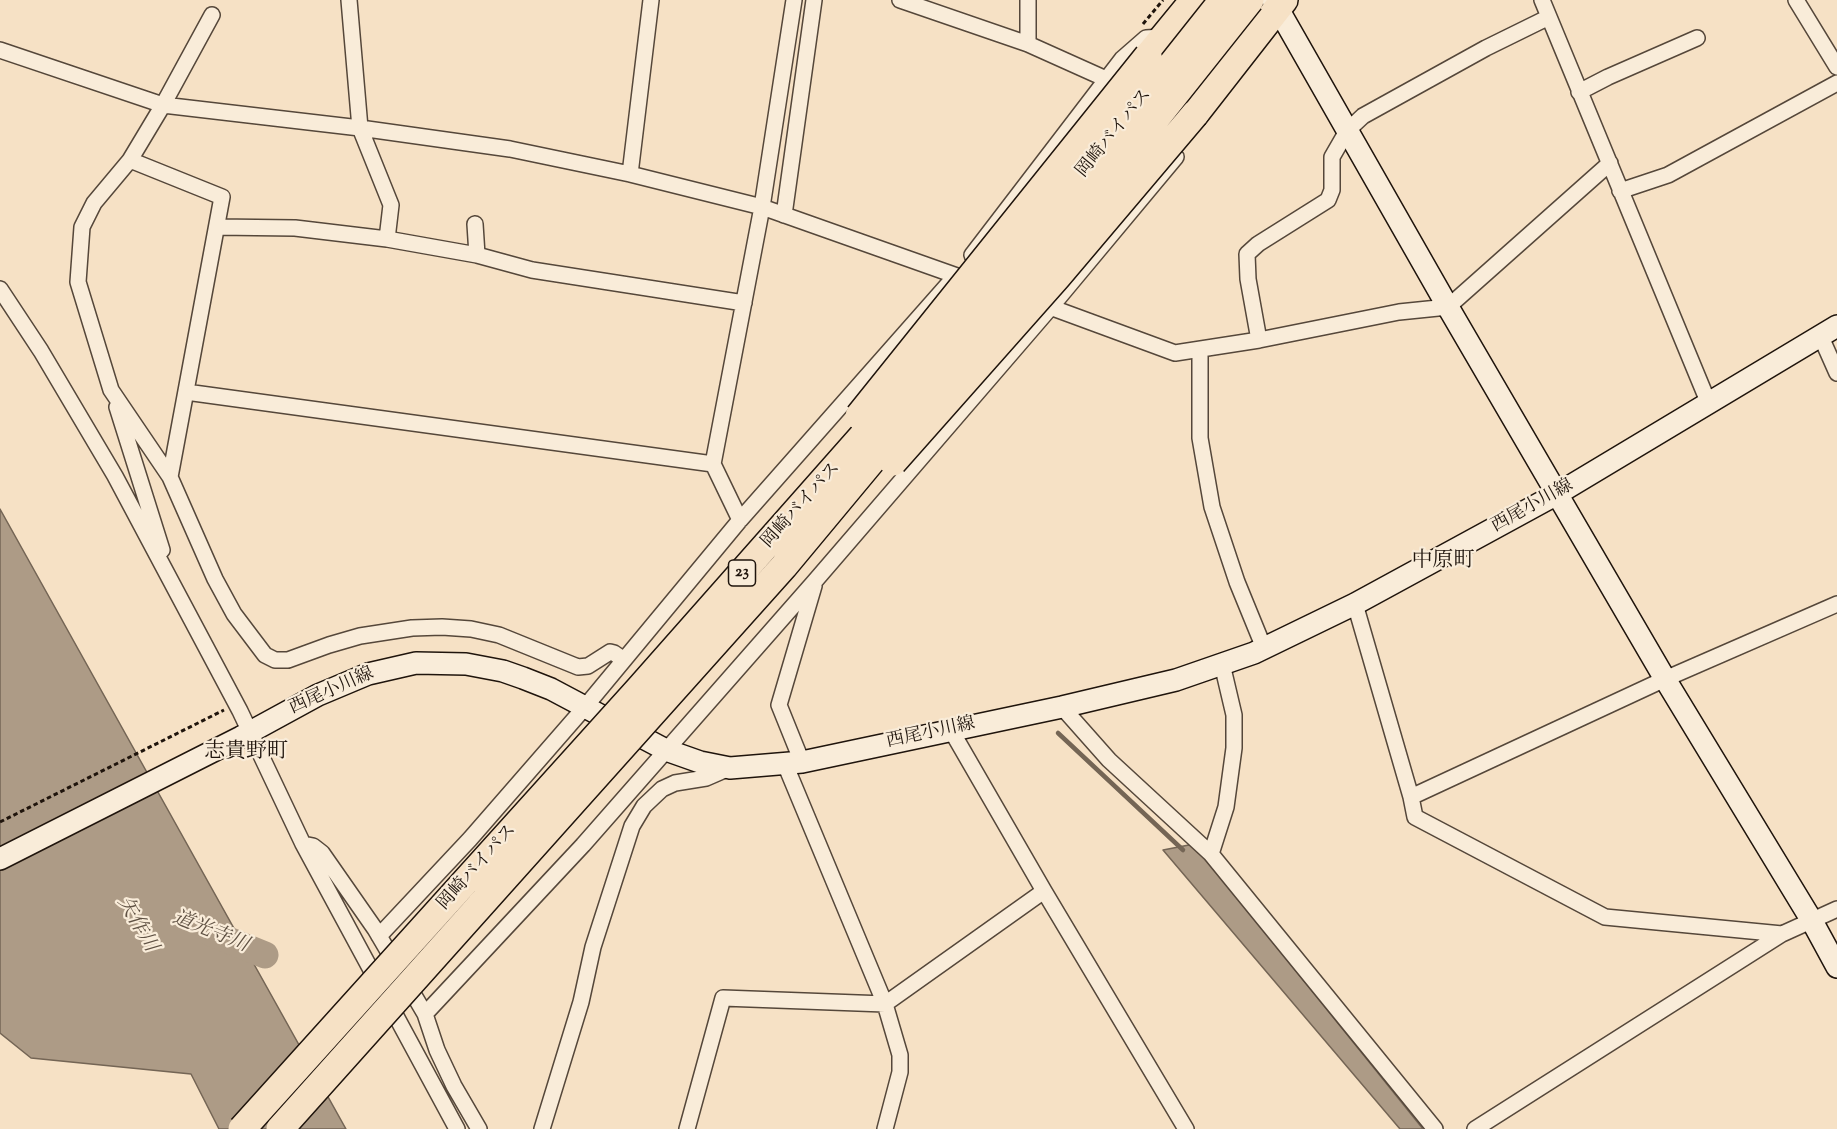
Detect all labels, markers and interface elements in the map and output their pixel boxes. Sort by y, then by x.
street label: 岡崎バイパス [1073,85,1157,183]
street label: 岡崎バイパス [758,459,846,553]
street label: 西尾小川線 [1488,476,1578,538]
district label: 中原町 [1412,549,1474,575]
road number: 23 [728,560,756,586]
street label: 西尾小川線 [286,664,378,720]
street label: 西尾小川線 [885,714,977,754]
district label: 志貴野町 [204,740,288,766]
street label: 岡崎バイパス [434,821,522,915]
water label: 矢作川 [111,893,161,957]
water label: 道光寺川 [168,907,252,959]

